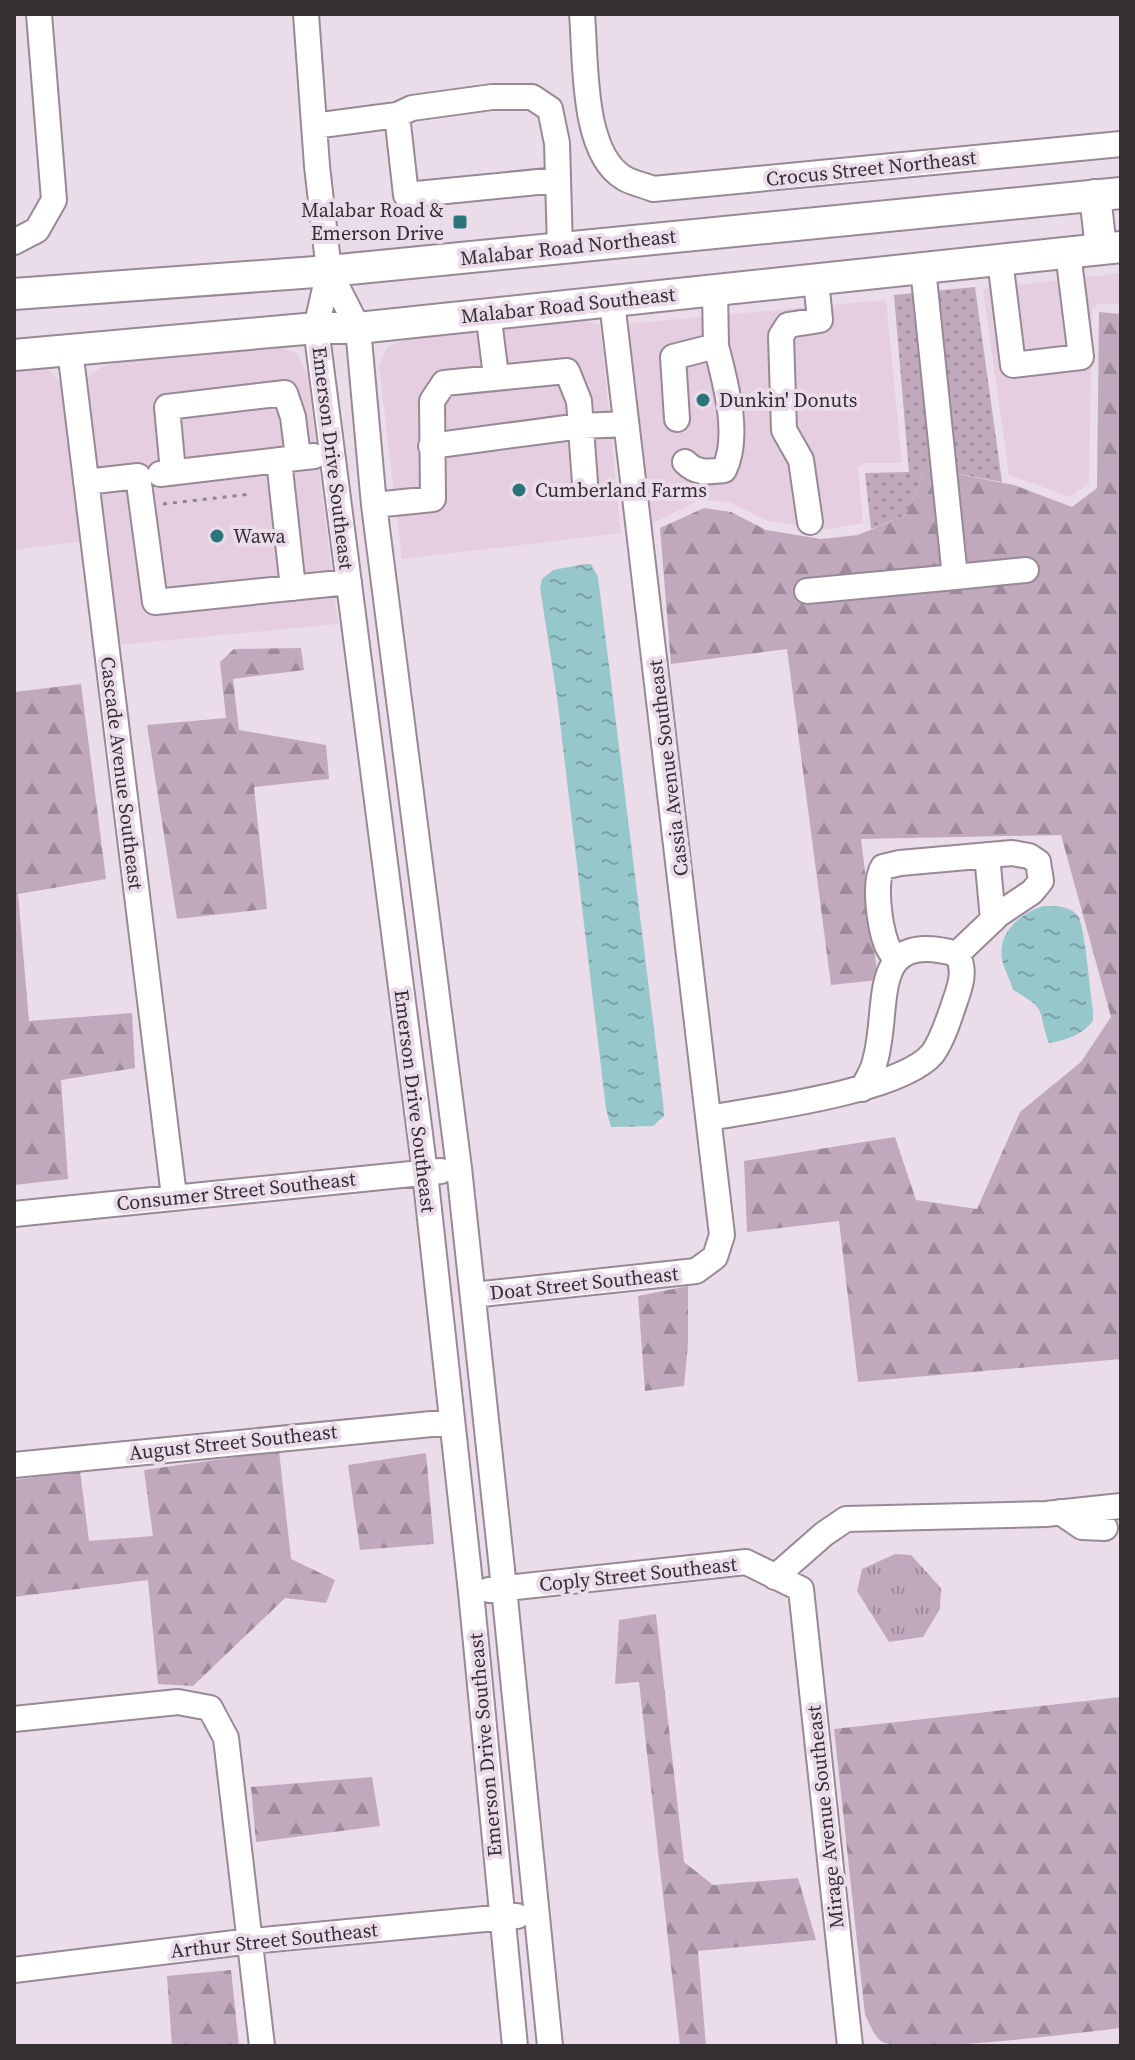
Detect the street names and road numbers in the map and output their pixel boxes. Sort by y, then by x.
street label: Crocus Street Northeast [765,143,978,193]
street label: Malabar Road Northeast [459,222,678,272]
street label: Malabar Road Southeast [460,280,677,330]
street label: Emerson Drive Southeast [305,345,361,572]
street label: Cascade Avenue Southeast [94,655,150,892]
street label: Cassia Avenue Southeast [641,658,695,878]
street label: Emerson Drive Southeast [387,988,443,1215]
street label: Consumer Street Southeast [115,1164,357,1217]
street label: Doat Street Southeast [488,1259,680,1307]
street label: August Street Southeast [128,1417,339,1467]
street label: Coply Street Southeast [538,1550,739,1598]
street label: Emerson Drive Southeast [461,1631,509,1858]
street label: Mirage Avenue Southeast [799,1704,851,1930]
street label: Arthur Street Southeast [169,1915,380,1965]

